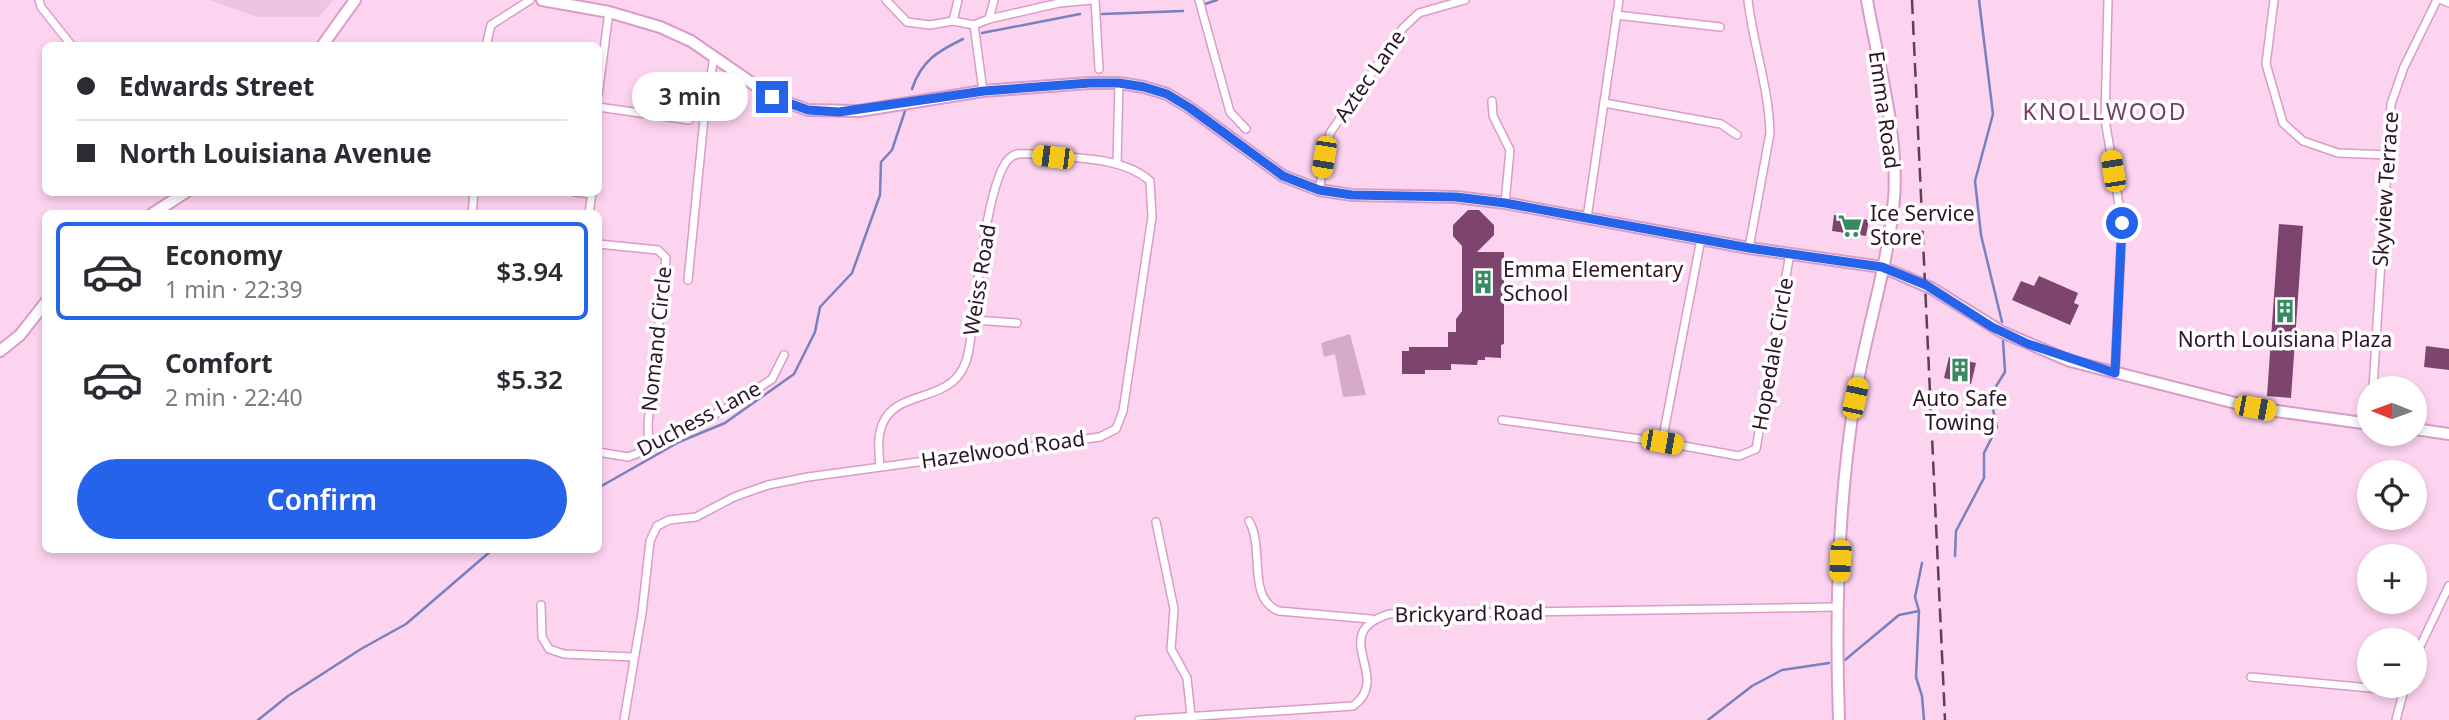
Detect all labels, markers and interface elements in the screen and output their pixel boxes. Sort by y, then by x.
street label: Aztec Lane [1327,24,1411,127]
street label: Emma Road [1863,49,1907,171]
text: Edwards Street [119,68,314,104]
callout: 3 min [632,72,748,122]
text: 3 min [659,80,721,112]
route end [756,81,788,113]
district label: KNOLLWOOD [2022,95,2188,127]
street label: Skyview Terrace [2366,110,2404,268]
text: North Louisiana Avenue [119,135,432,171]
car [1311,135,1338,179]
car [1031,144,1076,170]
car [2100,149,2127,193]
place label: Ice Service Store [1870,199,1975,251]
route start [2106,207,2138,239]
supermarket icon: Ice Service Store [1836,212,1864,240]
street label: Weiss Road [956,222,1002,338]
text: Economy [165,237,283,273]
icon: car [81,240,144,303]
text: $3.94 [496,253,563,289]
place label: Emma Elementary School [1503,255,1684,307]
street label: Nomand Circle [634,265,678,413]
building icon: Emma Elementary School [1469,268,1497,296]
text: 1 min · 22:39 [165,273,303,305]
street label: Hopedale Circle [1745,275,1799,432]
building icon: North Louisiana Plaza [2271,297,2299,325]
place label: North Louisiana Plaza [2178,325,2392,353]
text: Comfort [165,345,273,381]
icon: car [81,348,144,411]
building icon: Auto Safe Towing [1946,356,1974,384]
text: $5.32 [496,361,563,397]
street label: Duchess Lane [632,374,765,462]
car [1841,375,1870,421]
north arrow [2357,376,2427,446]
map controls [2357,376,2427,698]
text: 2 min · 22:40 [165,381,303,413]
place label: Auto Safe Towing [1913,384,2007,436]
car [2233,394,2278,422]
street label: Hazelwood Road [919,424,1087,474]
car [1640,428,1685,456]
button: Confirm [77,459,567,539]
button: locate [2357,460,2427,530]
car [1829,539,1852,583]
button: + [2357,544,2427,614]
street label: Brickyard Road [1394,598,1544,628]
button: − [2357,628,2427,698]

